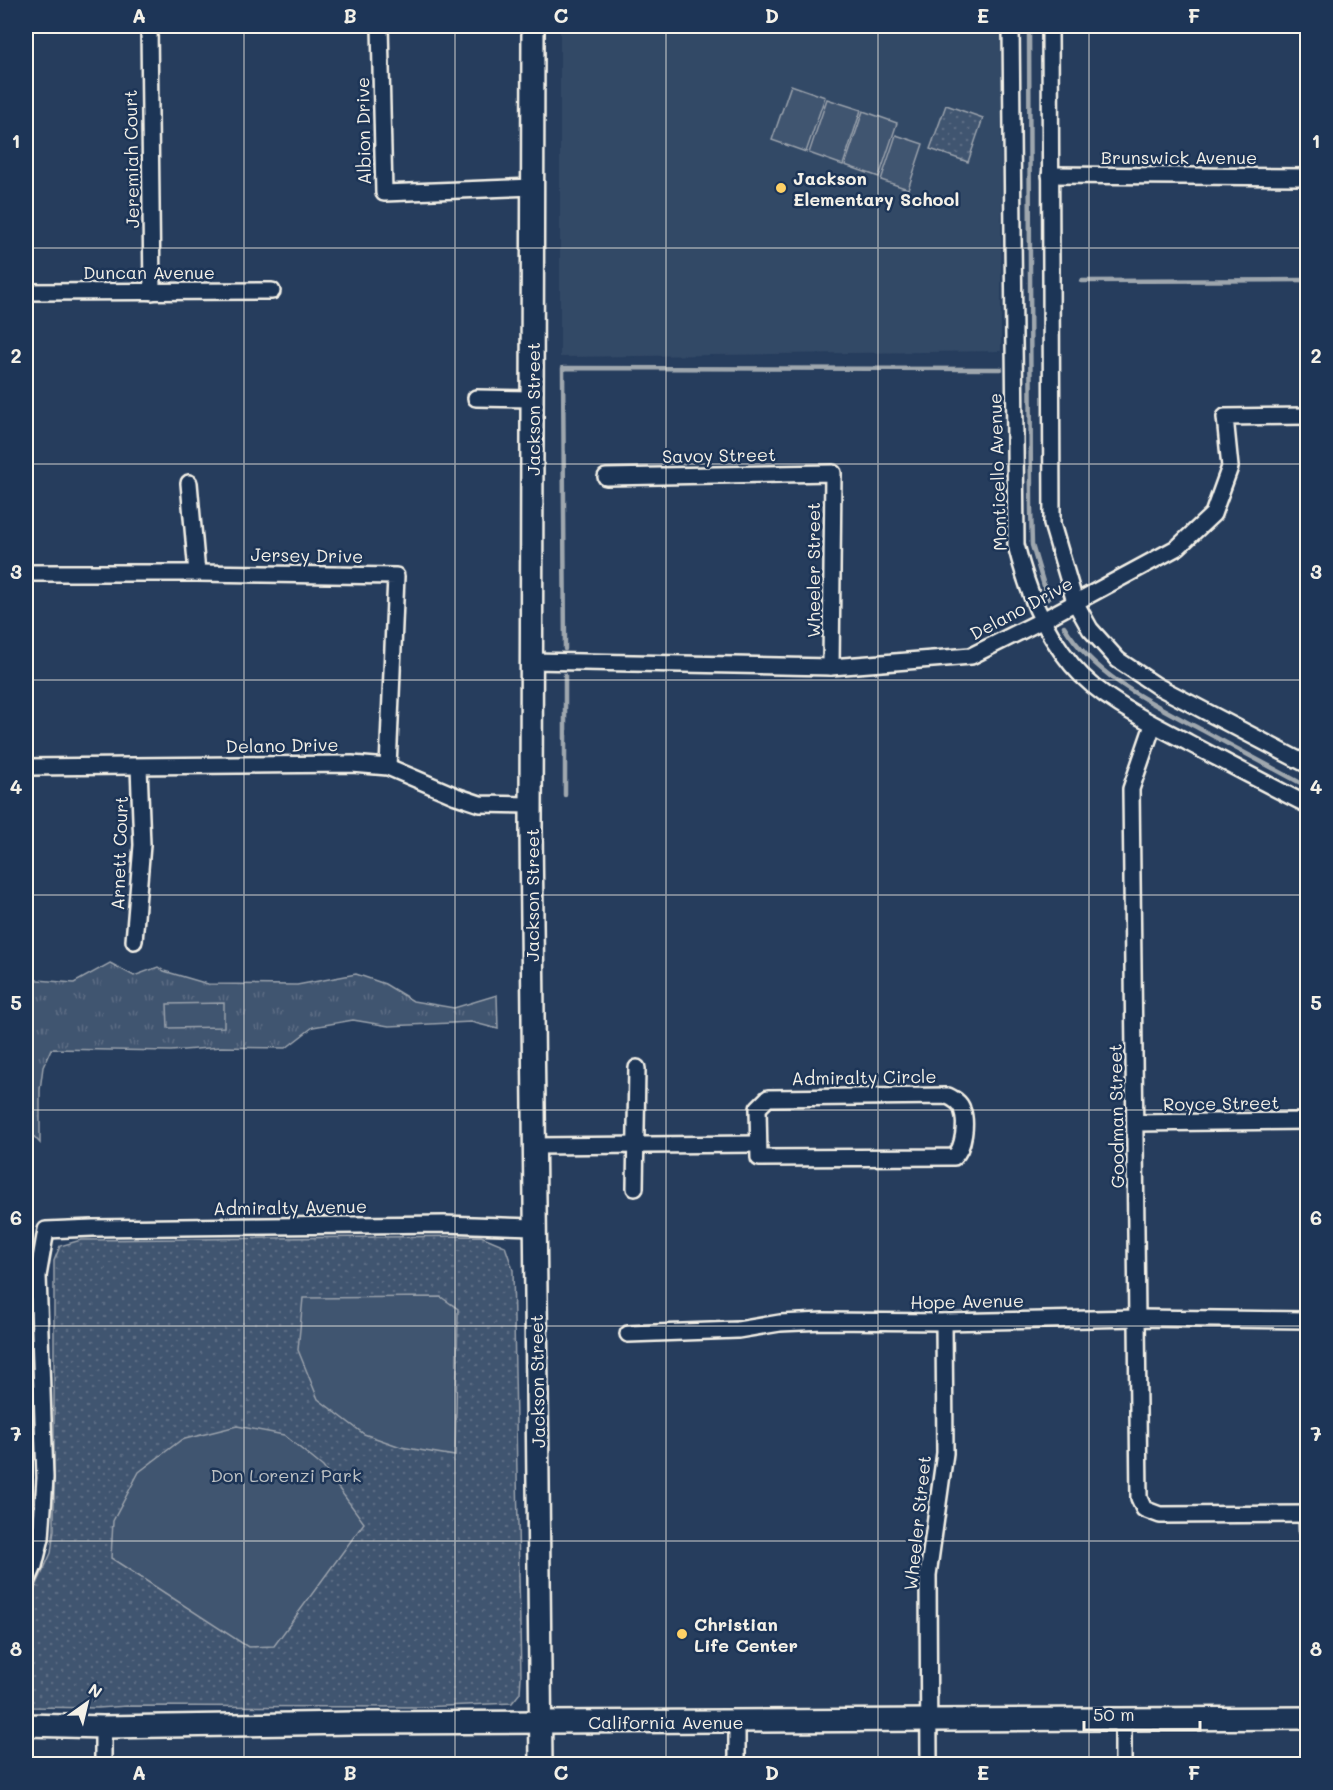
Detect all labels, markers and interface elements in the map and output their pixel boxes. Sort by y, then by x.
text: A [132,2,146,28]
text: B [343,2,357,28]
text: C [554,2,569,28]
text: D [765,2,779,28]
text: E [977,2,989,28]
text: F [1188,2,1201,28]
street label: Albion Drive [350,77,376,185]
street label: Jeremiah Court [118,90,144,228]
text: 1 [12,127,20,153]
text: 1 [1312,127,1320,153]
street label: Brunswick Avenue [1101,145,1257,169]
place label: Jackson Elementary School [793,166,959,211]
marker: Jackson Elementary School [774,181,788,195]
street label: Duncan Avenue [83,260,215,284]
text: 2 [10,342,22,368]
street label: Jackson Street [521,342,545,476]
text: 2 [1310,342,1322,368]
street label: Monticello Avenue [982,393,1012,551]
street label: Savoy Street [662,442,776,468]
street label: Wheeler Street [801,502,825,638]
street label: Jersey Drive [250,542,364,568]
text: 3 [10,558,22,584]
text: 3 [1310,558,1322,584]
street label: Delano Drive [965,571,1077,645]
street label: Delano Drive [225,732,339,758]
text: 4 [10,773,23,799]
text: 4 [1310,773,1323,799]
street label: Arnett Court [105,795,133,911]
street label: Jackson Street [520,828,544,962]
text: 5 [10,989,22,1015]
text: 5 [1310,989,1322,1015]
street label: Goodman Street [1103,1043,1129,1189]
street label: Admiralty Circle [791,1064,937,1090]
street label: Royce Street [1163,1090,1279,1116]
street label: Admiralty Avenue [213,1194,367,1220]
text: 6 [10,1204,22,1230]
text: 6 [1310,1204,1322,1230]
street label: Hope Avenue [910,1288,1024,1314]
street label: Jackson Street [524,1314,550,1448]
text: 7 [10,1420,22,1446]
text: 7 [1310,1420,1322,1446]
street label: Wheeler Street [898,1454,936,1592]
park label: Don Lorenzi Park [210,1463,362,1487]
place label: Christian Life Center [694,1612,798,1657]
marker: Christian Life Center [675,1627,689,1641]
text: 8 [10,1635,22,1661]
text: 8 [1310,1635,1322,1661]
north arrow [57,1673,117,1733]
text: N [85,1678,107,1702]
scale bar [1084,1694,1200,1732]
text: 50 m [1093,1702,1135,1726]
street label: California Avenue [588,1710,744,1734]
text: A [132,1759,146,1785]
text: B [343,1759,357,1785]
text: C [554,1759,569,1785]
text: D [765,1759,779,1785]
text: E [977,1759,989,1785]
text: F [1188,1759,1201,1785]

